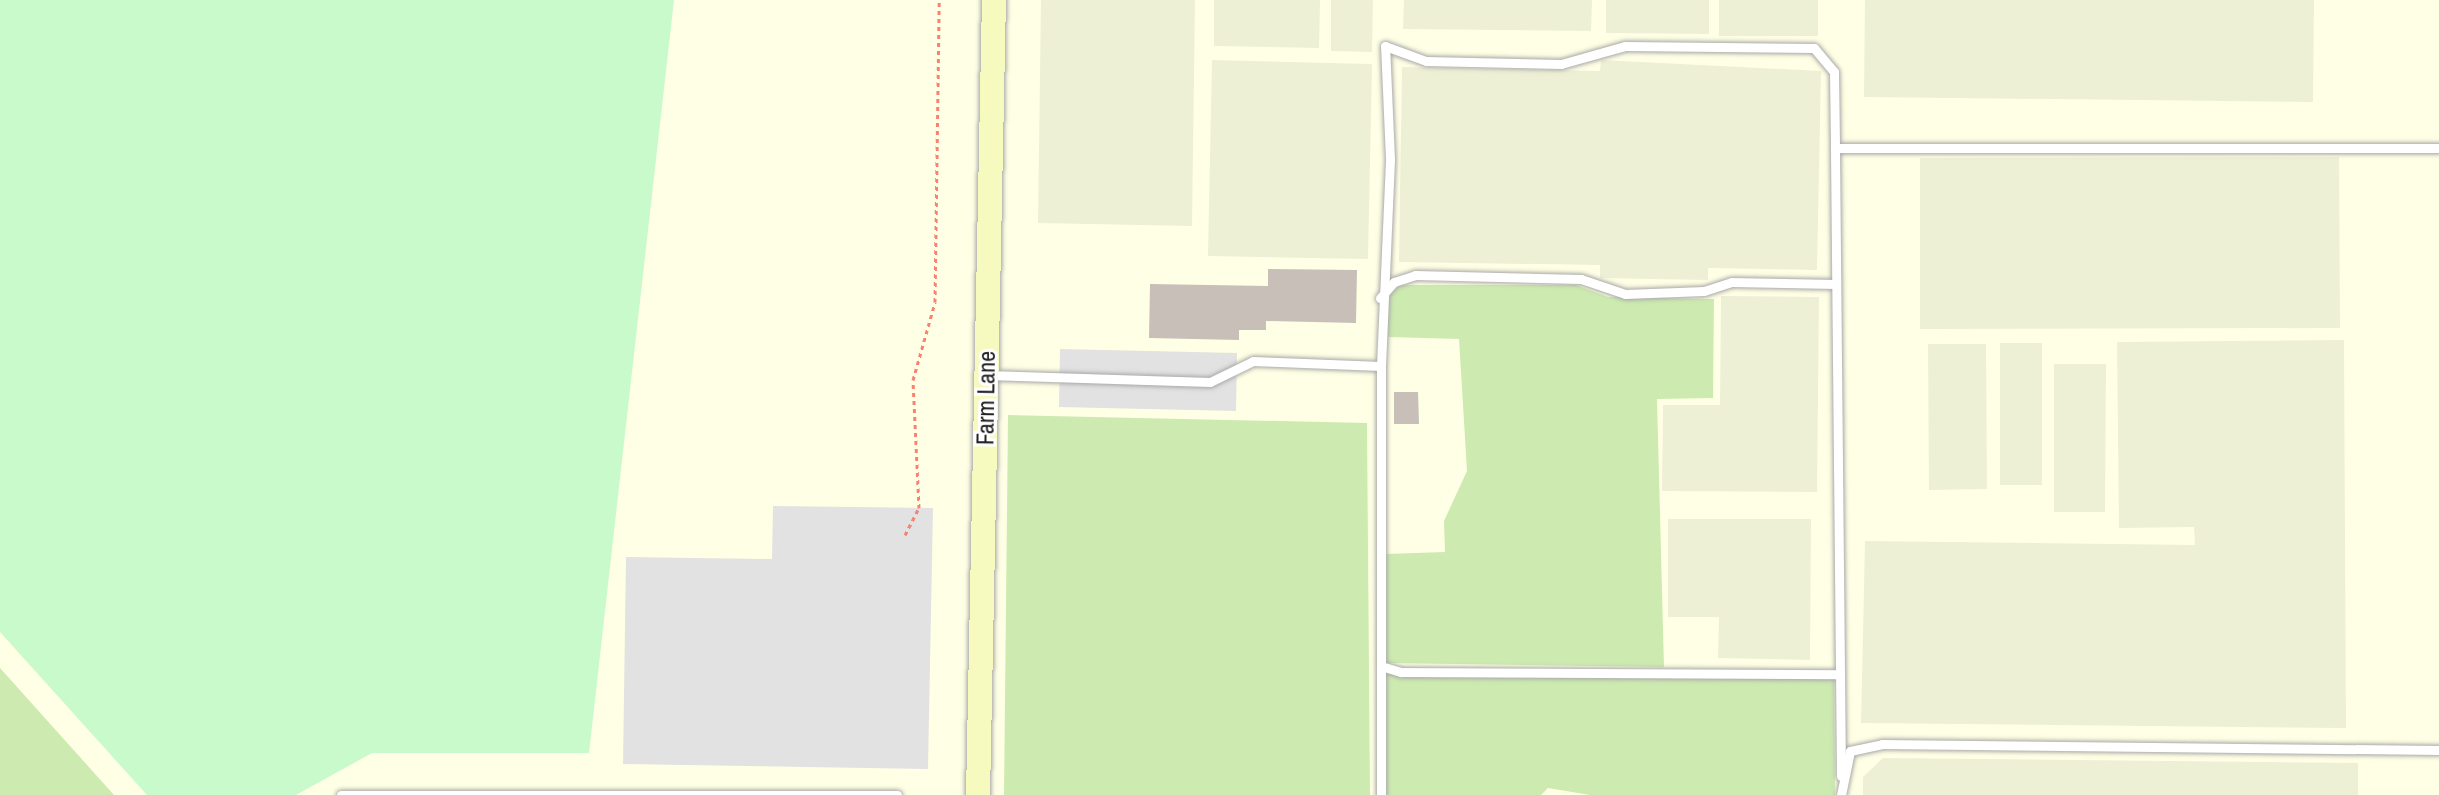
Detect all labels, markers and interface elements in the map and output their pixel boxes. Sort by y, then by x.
street label: Farm Lane [971,351,1001,445]

